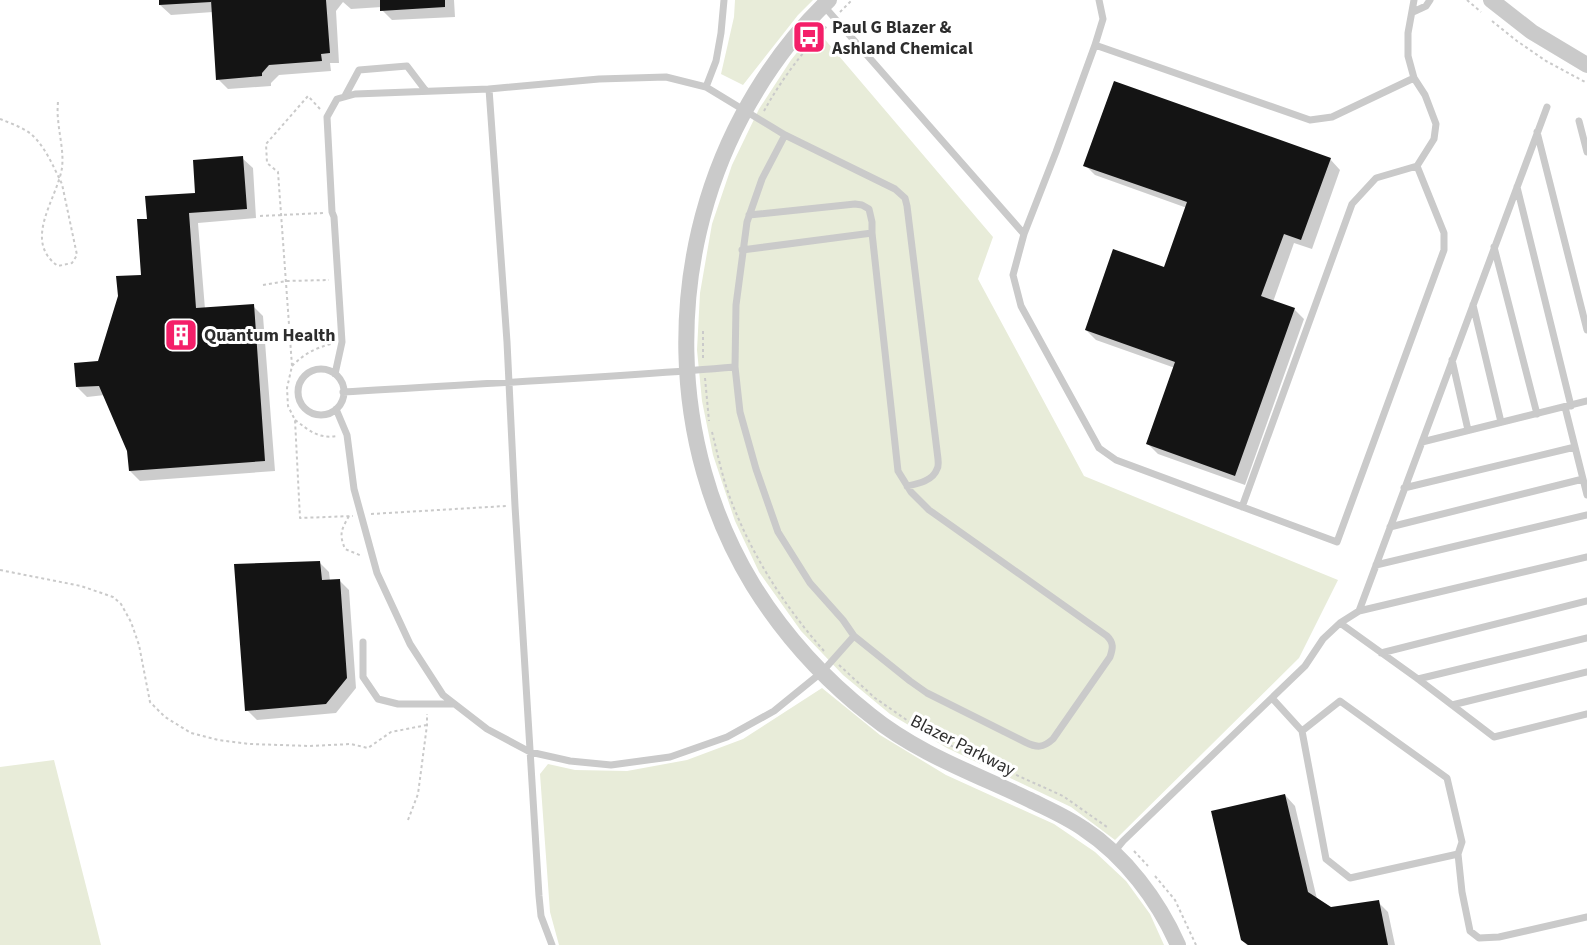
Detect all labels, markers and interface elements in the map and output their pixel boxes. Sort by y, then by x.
place label: Paul G Blazer & Ashland Chemical [831,15,973,61]
bus stop icon: Paul G Blazer & Ashland Chemical [791,19,827,55]
building icon: Quantum Health [163,317,199,353]
place label: Quantum Health [204,323,336,348]
street label: Blazer Parkway [906,708,1020,783]

